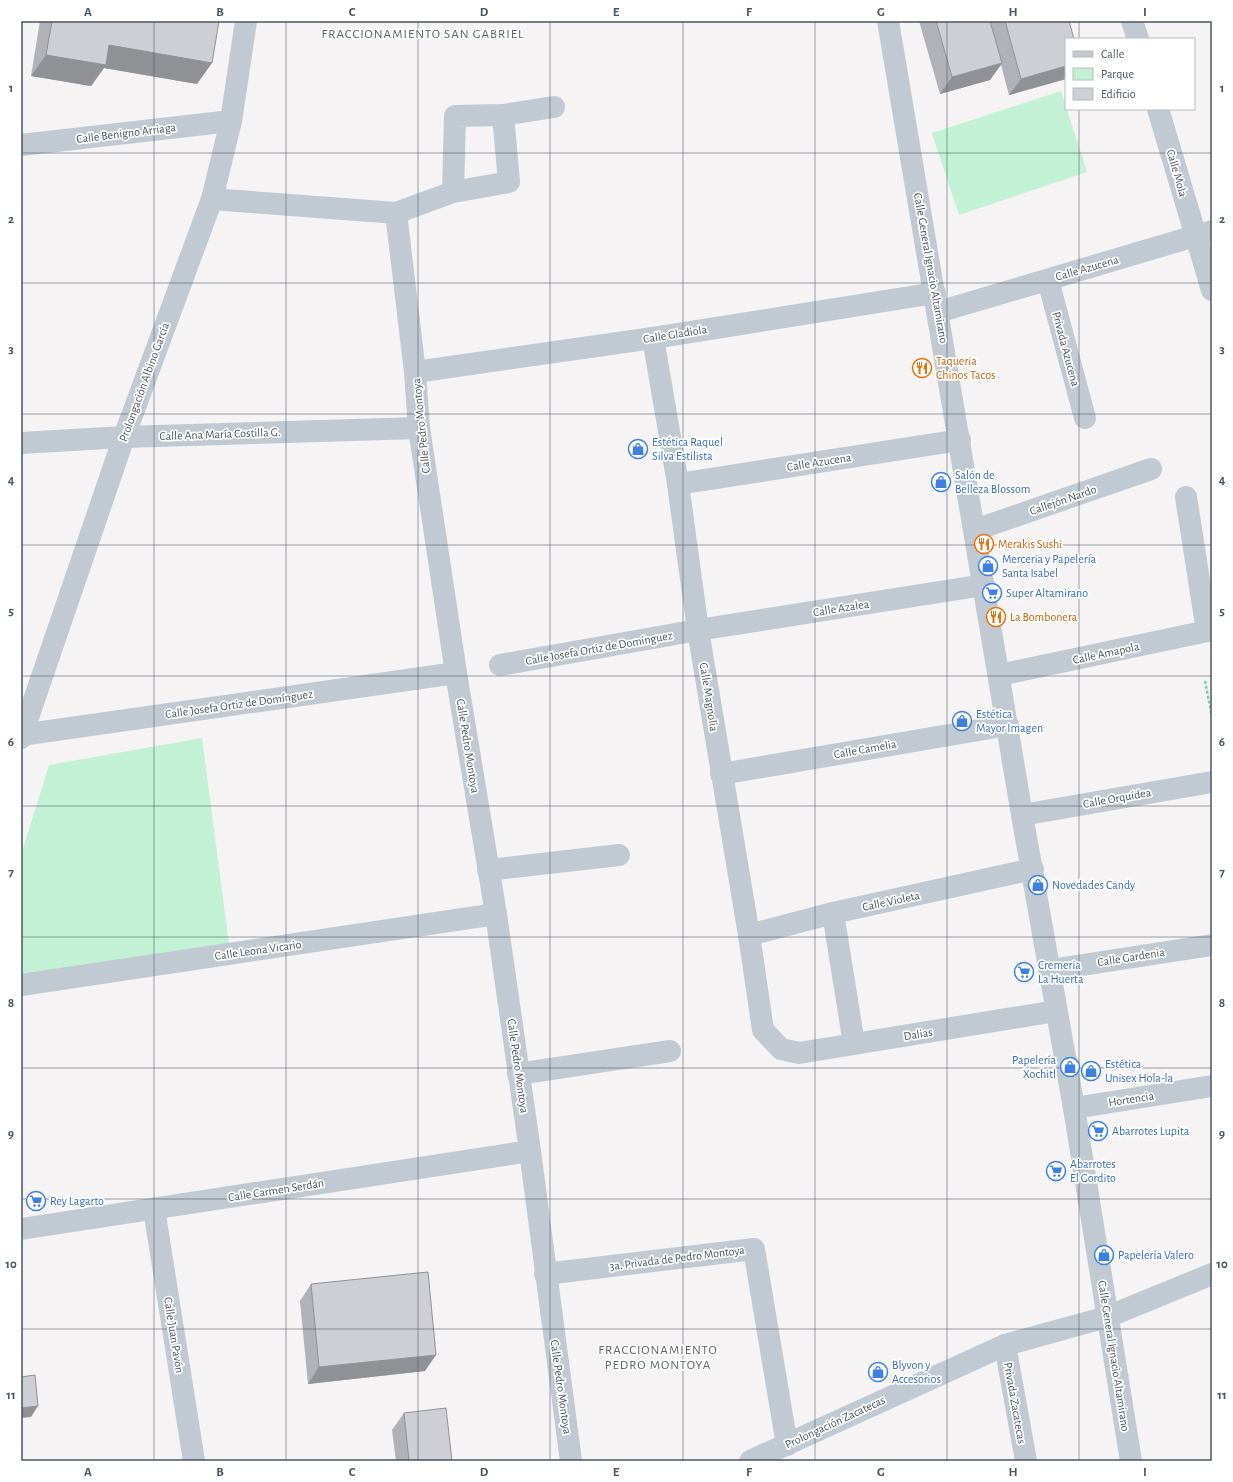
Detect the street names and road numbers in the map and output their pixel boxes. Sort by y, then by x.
street label: Calle Benigno Arriaga [75,121,177,145]
street label: Calle Mola [1164,148,1190,199]
street label: Calle General Ignacio Altamirano [912,192,950,344]
street label: Calle Azucena [1054,253,1120,283]
street label: Privada Azucena [1050,310,1082,388]
street label: Prolongación Albino García [117,320,171,443]
street label: Calle Gladiola [642,323,708,345]
street label: Calle Pedro Montoya [410,377,433,474]
street label: Calle Ana María Costilla G. [159,426,281,442]
street label: Calle Azucena [786,451,853,473]
street label: Callejón Nardo [1028,483,1098,518]
street label: Calle Azalea [812,598,870,618]
street label: Calle Josefa Ortiz de Domínguez [525,629,674,667]
street label: Calle Amapola [1072,640,1141,666]
street label: Calle Magnolia [698,662,720,733]
street label: Calle Josefa Ortiz de Domínguez [164,688,314,720]
street label: Calle Pedro Montoya [454,698,481,795]
street label: Calle Camelia [833,738,898,760]
street label: Calle Orquídea [1082,786,1153,810]
street label: Calle Violeta [861,889,921,913]
street label: Calle Leona Vicario [214,938,302,962]
street label: Calle Gardenia [1096,946,1166,968]
street label: Calle Pedro Montoya [504,1018,531,1115]
street label: Dalias [903,1026,933,1042]
street label: Hortencia [1107,1089,1155,1109]
street label: Calle Carmen Serdán [227,1177,325,1203]
street label: 3a. Privada de Pedro Montoya [609,1244,746,1273]
street label: Calle General Ignacio Altamirano [1096,1280,1132,1432]
street label: Calle Juan Pavón [162,1296,186,1374]
street label: Calle Pedro Montoya [547,1339,574,1436]
street label: Privada Zacatecas [1002,1361,1028,1445]
street label: Prolongación Zacatecas [783,1394,887,1450]

